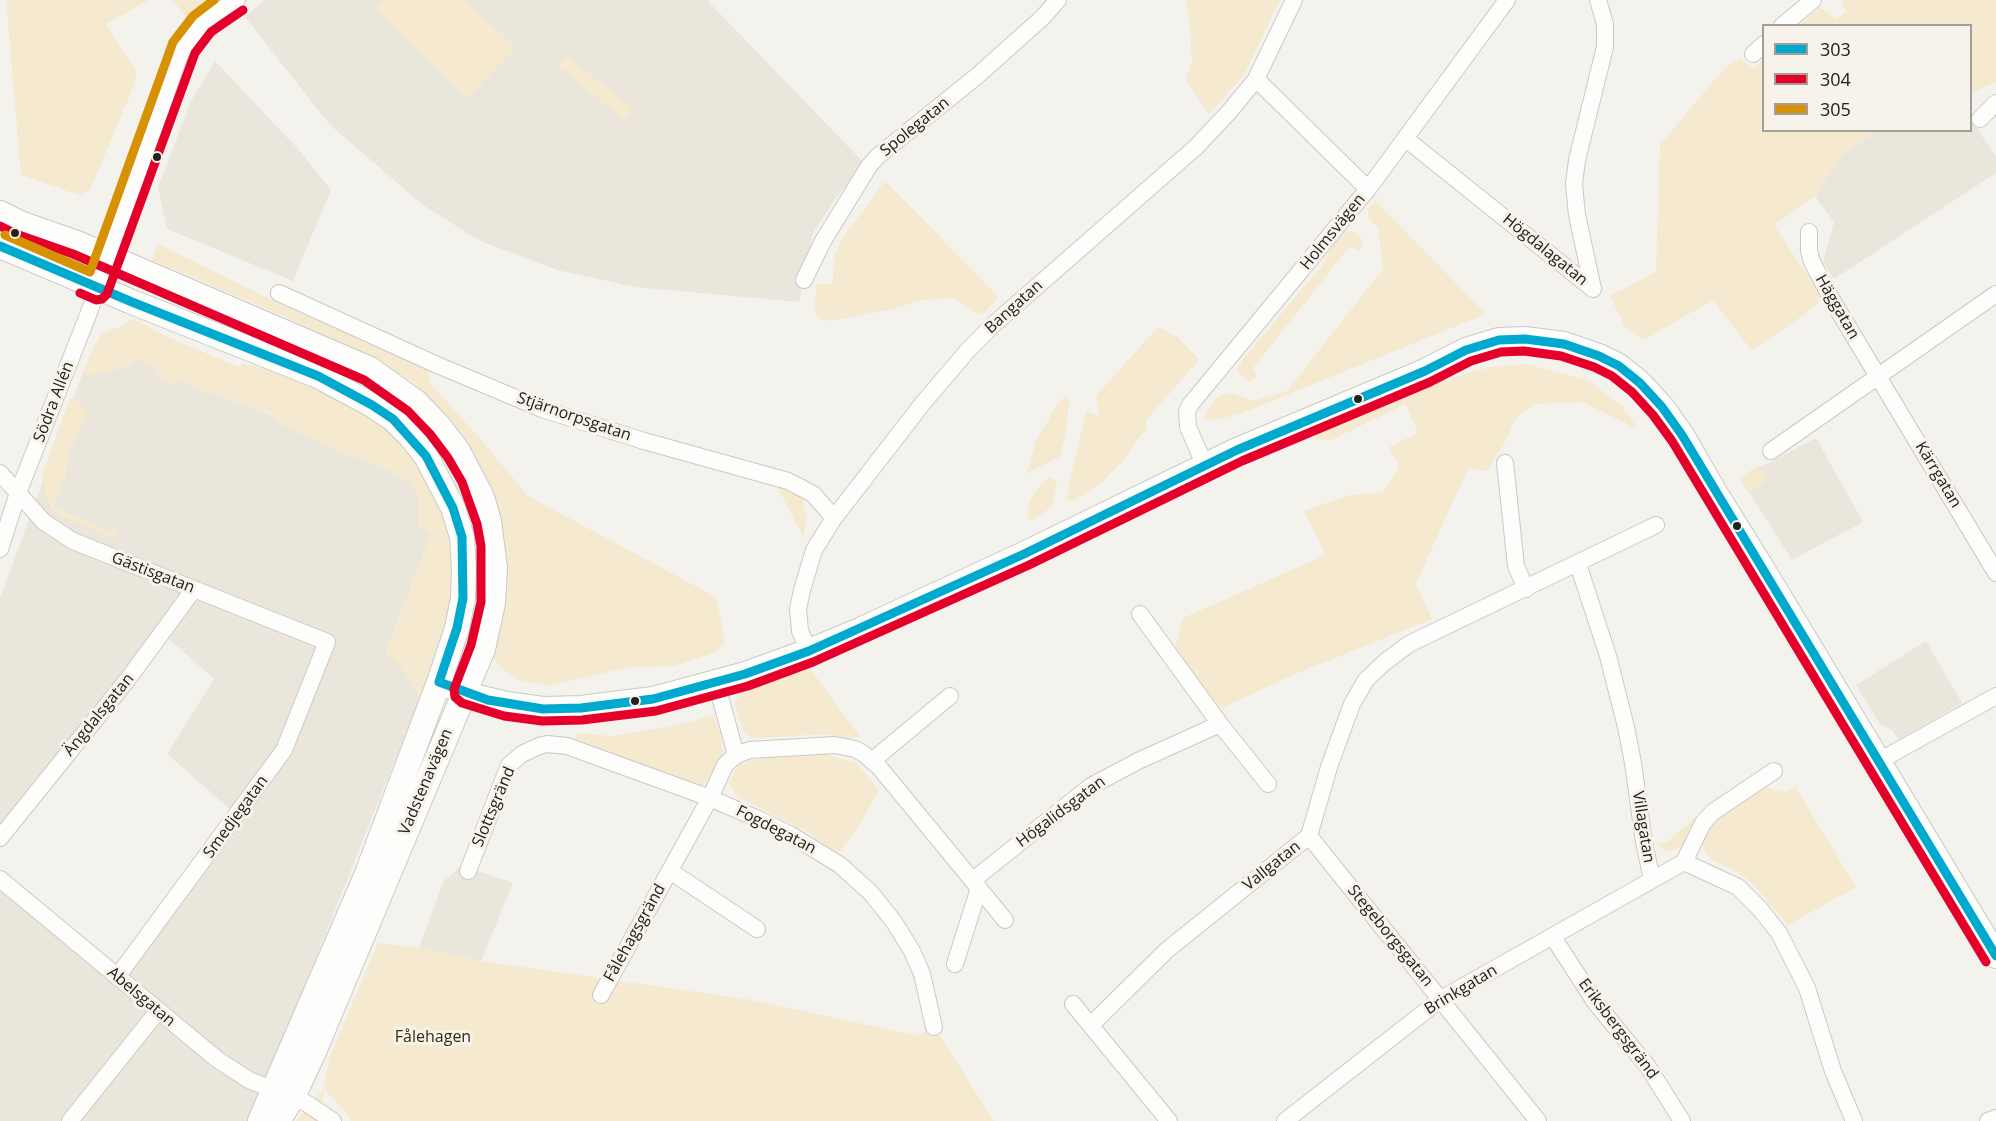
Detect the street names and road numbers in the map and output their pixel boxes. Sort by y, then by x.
street label: Spolegatan [877,93,953,161]
street label: Holmsvägen [1297,190,1369,274]
street label: Högdalagatan [1499,210,1591,290]
street label: Häggatan [1811,271,1863,343]
street label: Bangatan [981,276,1047,338]
street label: Södra Allén [30,359,78,445]
street label: Stjärnorpsgatan [514,388,634,446]
street label: Kärrgatan [1911,438,1965,512]
street label: Gästisgatan [109,548,197,598]
street label: Ängdalsgatan [60,670,138,760]
street label: Vadstenavägen [395,726,457,838]
street label: Slottsgränd [469,764,519,850]
street label: Smedjegatan [200,772,272,862]
street label: Högalidsgatan [1013,772,1109,852]
street label: Villagatan [1628,790,1658,864]
street label: Fogdegatan [733,802,819,858]
street label: Vallgatan [1239,837,1305,895]
street label: Fålehagsgränd [600,881,670,985]
street label: Stegeborgsgatan [1343,881,1437,991]
street label: Brinkgatan [1421,961,1501,1019]
street label: Abelsgatan [103,963,179,1031]
street label: Eriksbergsgränd [1574,975,1662,1083]

